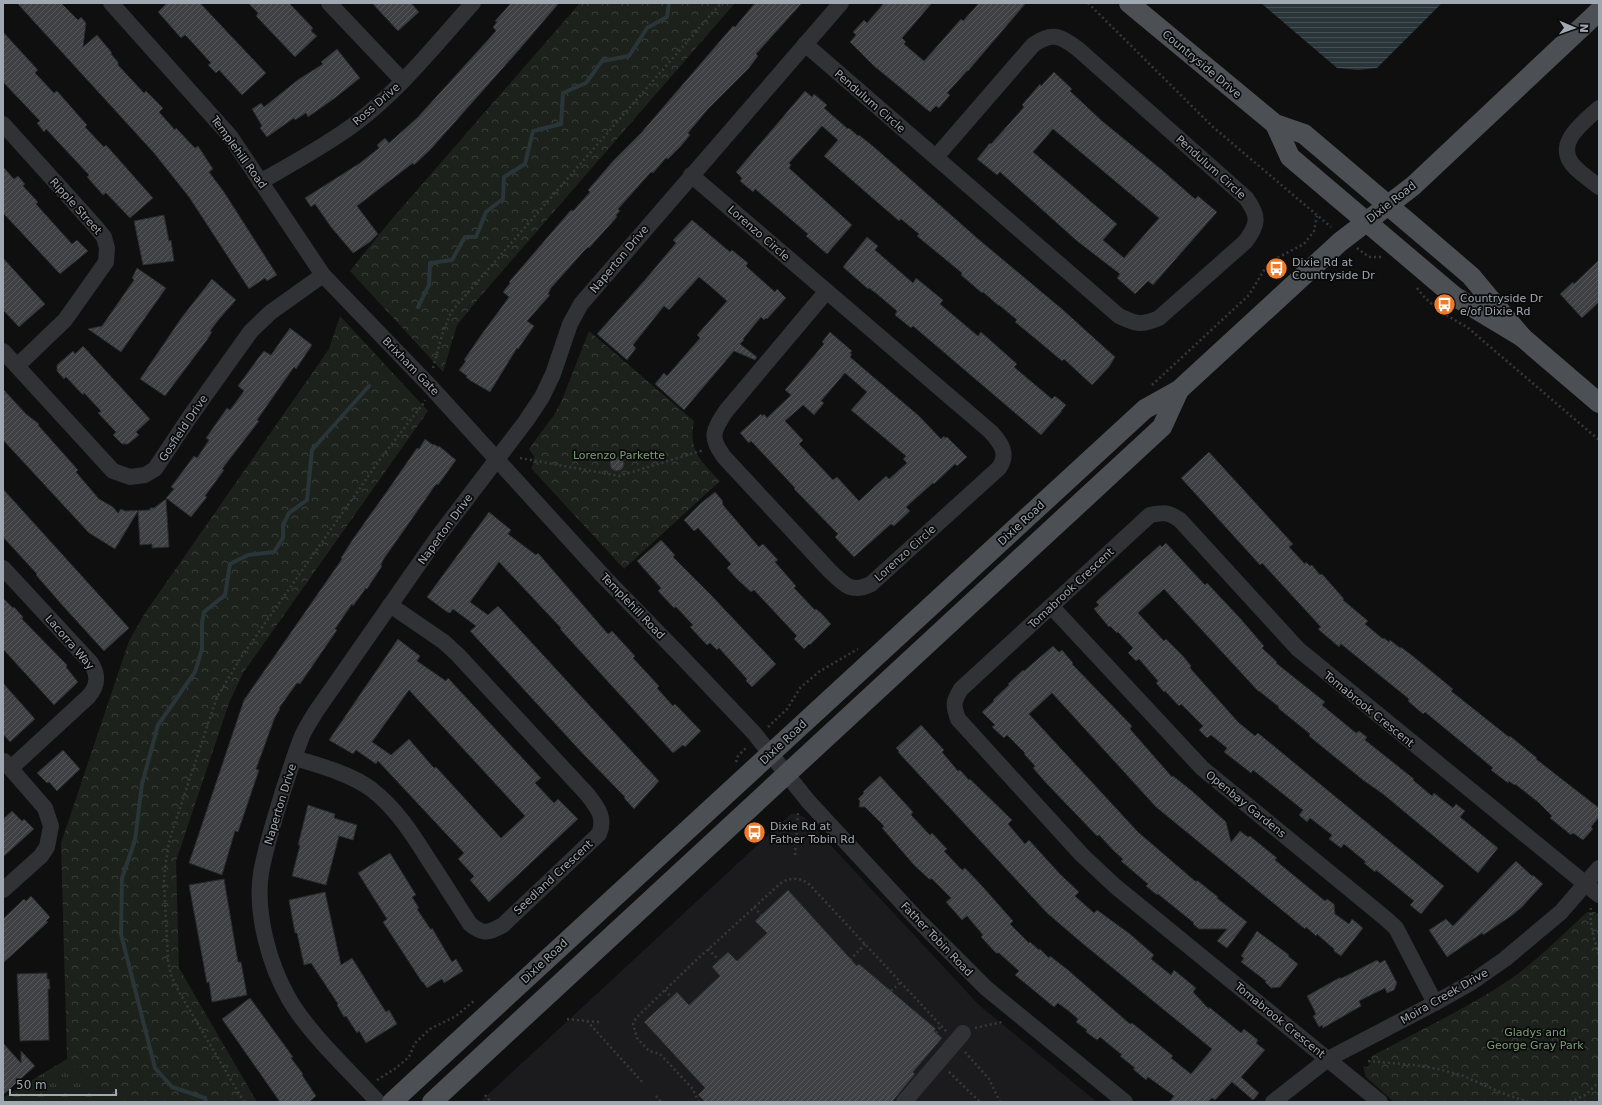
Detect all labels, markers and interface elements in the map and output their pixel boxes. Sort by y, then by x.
north arrow [1554,8,1594,48]
text: N [1577,23,1590,33]
street label: Countryside Drive [1160,28,1244,101]
street label: Pendulum Circle [832,67,908,136]
street label: Ross Drive [350,80,403,128]
street label: Templehill Road [207,113,269,191]
street label: Pendulum Circle [1173,133,1248,202]
street label: Ripple Street [47,175,105,238]
street label: Dixie Road [1364,179,1419,226]
street label: Lorenzo Circle [725,203,792,264]
street label: Naperton Drive [587,223,652,296]
bus stop icon: Dixie Rd at Countryside Dr [1263,255,1289,281]
place label: Dixie Rd at Countryside Dr [1292,256,1375,282]
bus stop icon: Countryside Dr e/of Dixie Rd [1431,291,1457,317]
place label: Countryside Dr e/of Dixie Rd [1460,292,1543,318]
street label: Brixham Gate [380,335,442,398]
street label: Gosfield Drive [156,392,211,464]
park label: Lorenzo Parkette [573,449,665,462]
street label: Naperton Drive [415,491,476,567]
street label: Dixie Road [995,499,1047,548]
street label: Lorenzo Circle [872,522,939,584]
street label: Tomabrook Crescent [1025,545,1117,632]
street label: Templehill Road [597,570,667,642]
street label: Lacorra Way [42,612,97,673]
street label: Tomabrook Crescent [1320,668,1417,750]
street label: Dixie Road [757,718,809,767]
street label: Naperton Drive [262,762,299,846]
street label: Openbay Gardens [1203,768,1289,841]
bus stop icon: Dixie Rd at Father Tobin Rd [742,819,768,845]
place label: Dixie Rd at Father Tobin Rd [770,820,855,846]
street label: Seedland Crescent [511,837,596,917]
street label: Father Tobin Road [898,900,975,979]
street label: Dixie Road [518,937,570,986]
street label: Moira Creek Drive [1398,966,1490,1027]
street label: Tomabrook Crescent [1231,979,1328,1061]
park label: Gladys and George Gray Park [1486,1026,1584,1052]
scale bar [10,1071,116,1097]
text: 50 m [16,1078,47,1092]

